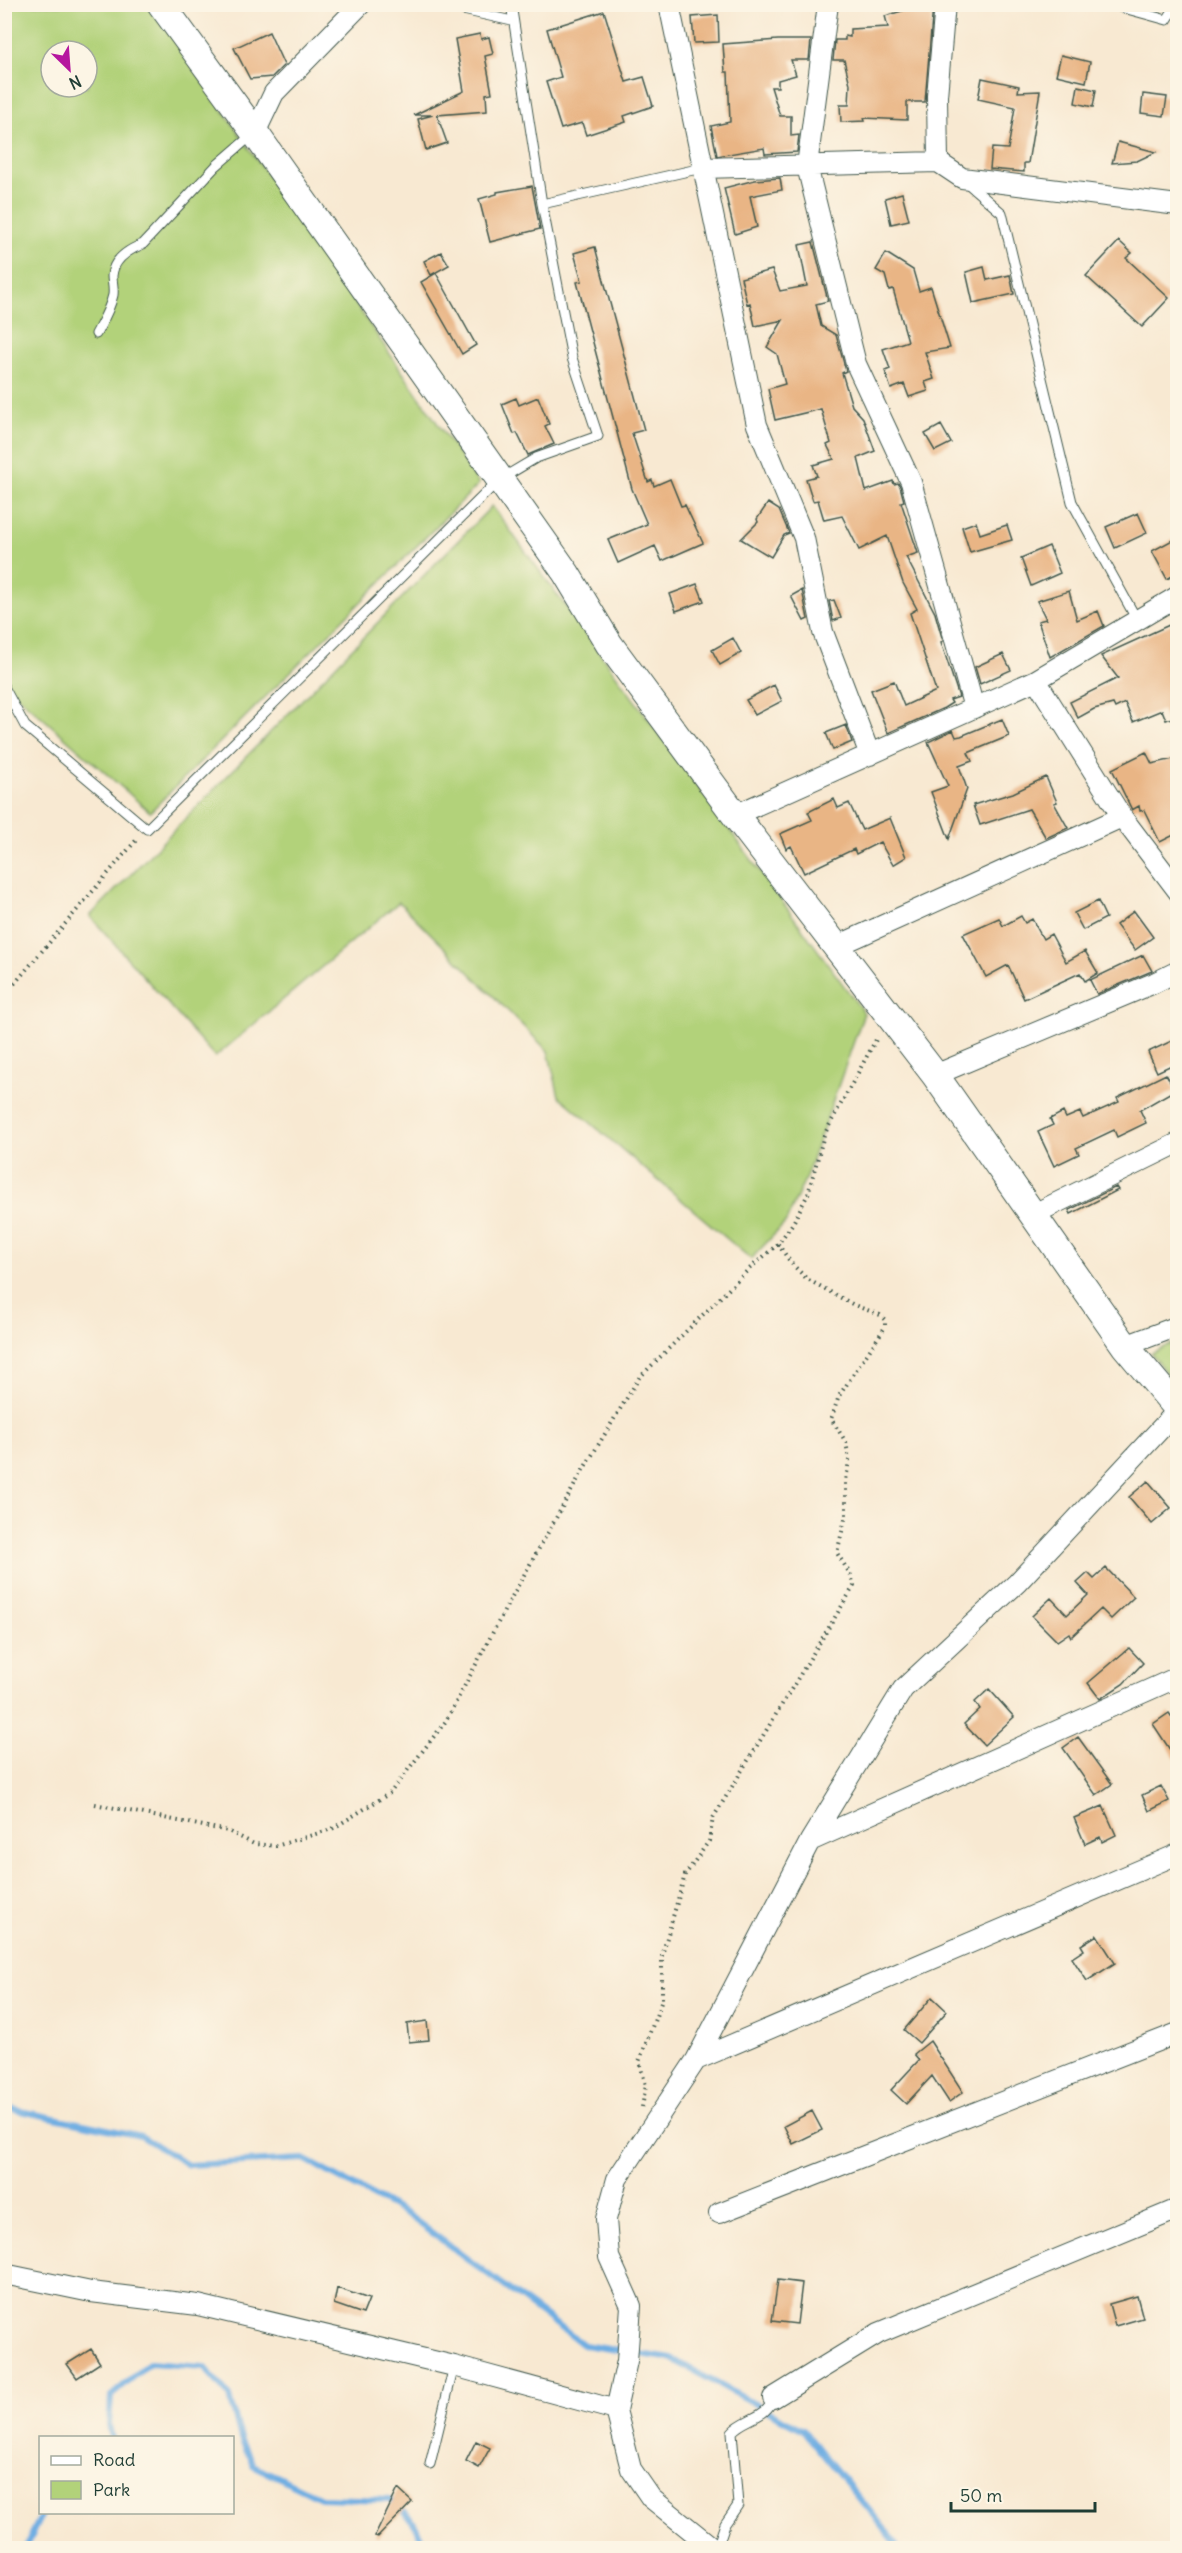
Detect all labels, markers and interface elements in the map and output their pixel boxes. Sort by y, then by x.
north arrow [39,39,99,99]
text: N [66,71,85,94]
legend [39,2436,234,2514]
text: Road [93,2448,136,2471]
scale bar [951,2475,1095,2513]
text: Park [93,2478,130,2501]
text: 50 m [960,2484,1002,2507]

